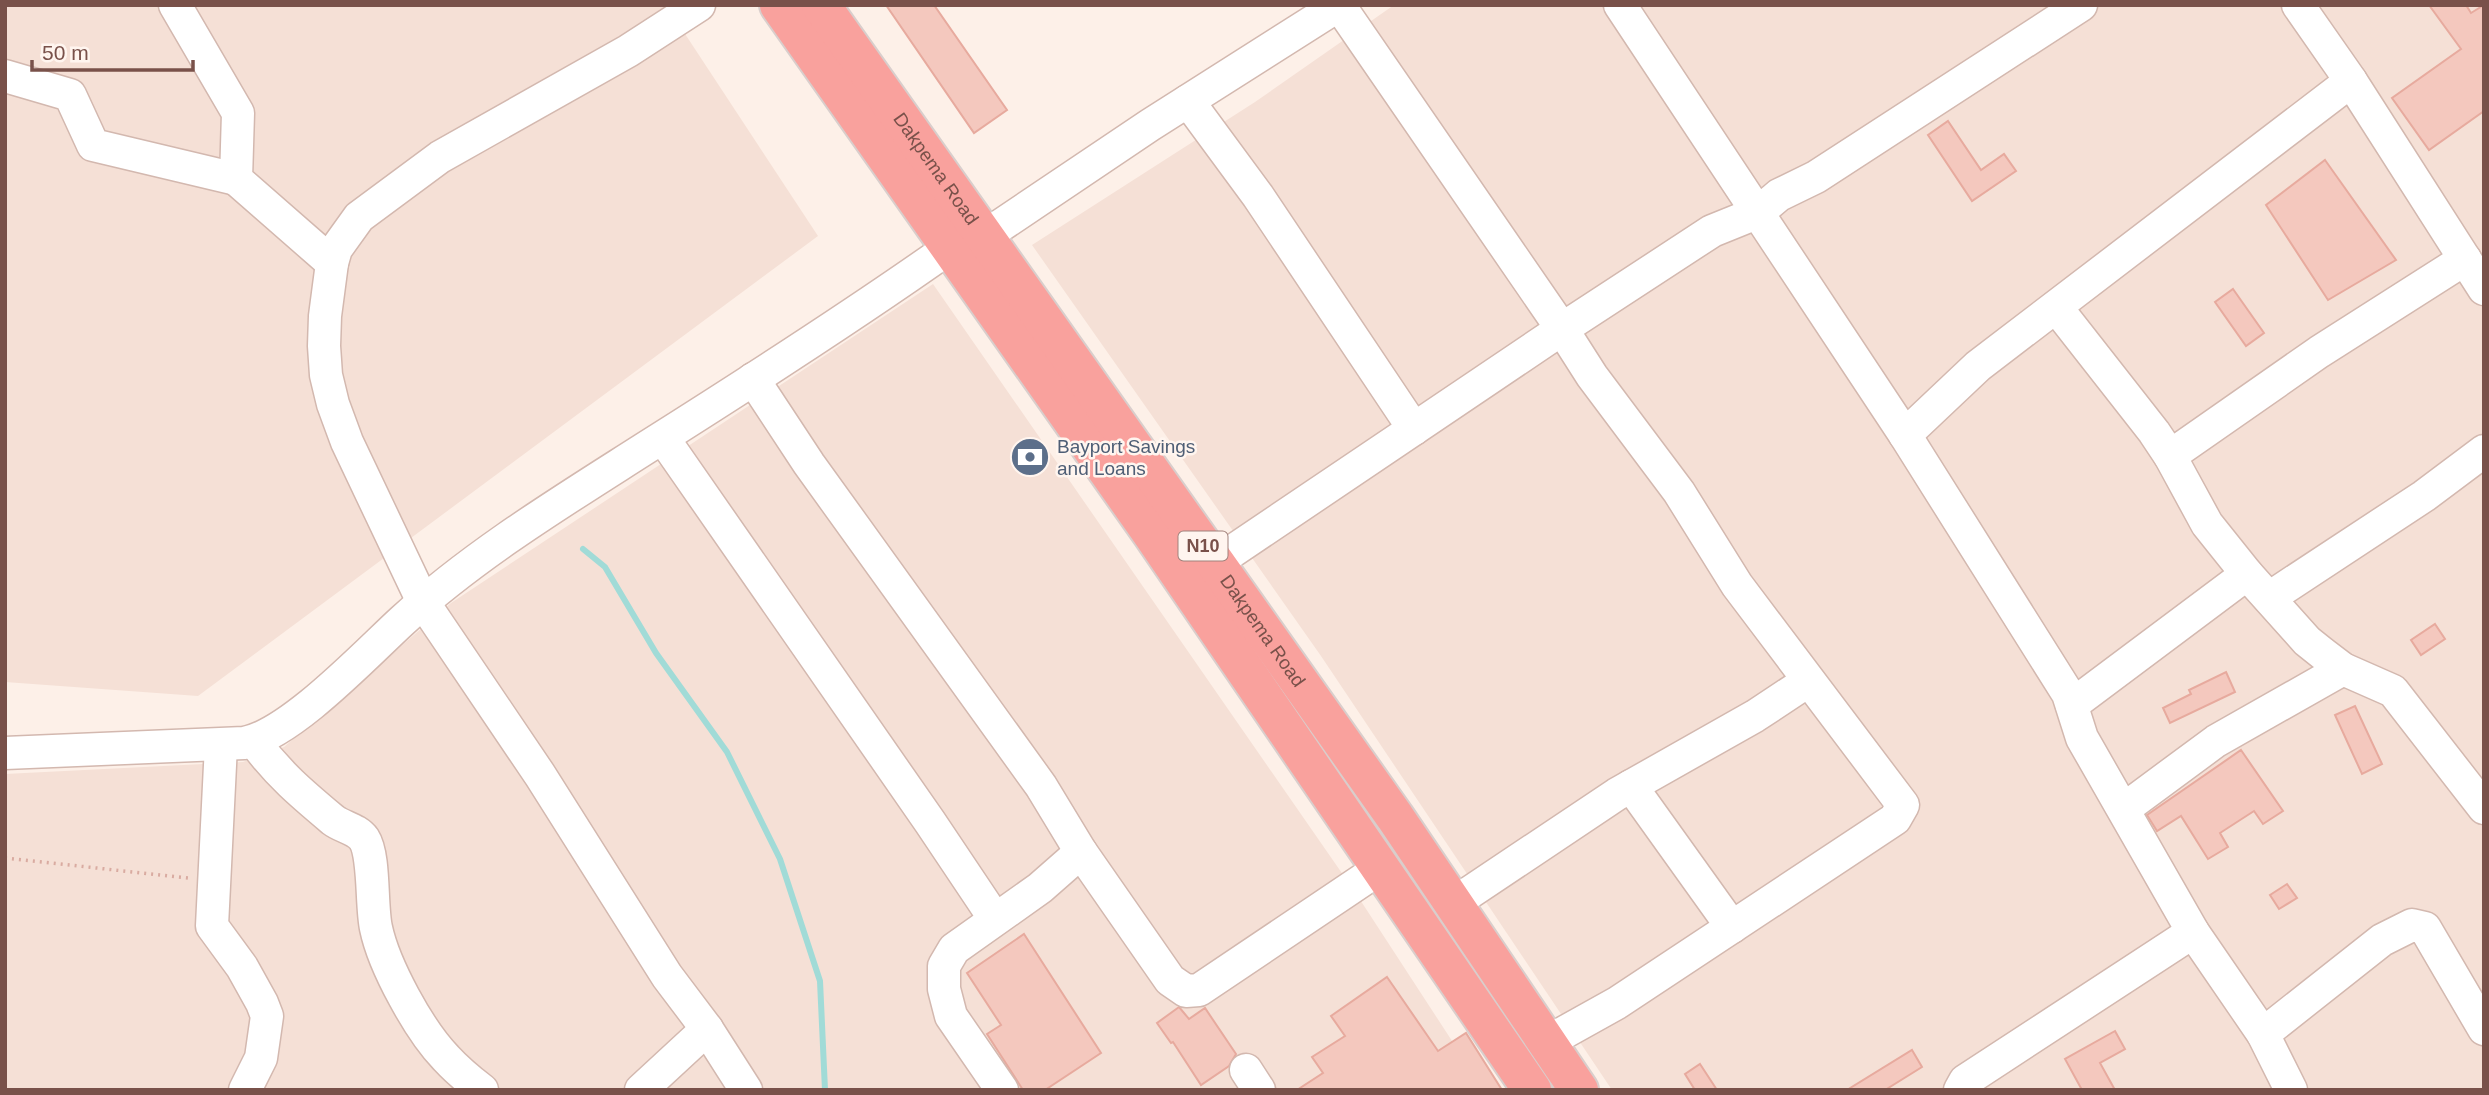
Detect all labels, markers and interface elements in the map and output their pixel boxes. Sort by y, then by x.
scale bar [32,28,192,72]
text: 50 m [42,41,89,64]
street label: Dakpema Road [889,109,983,229]
bank icon: Bayport Savings and Loans [1009,436,1051,478]
place label: Bayport Savings and Loans [1057,436,1195,479]
road number: N10 [1178,532,1228,560]
street label: Dakpema Road [1216,571,1309,691]

